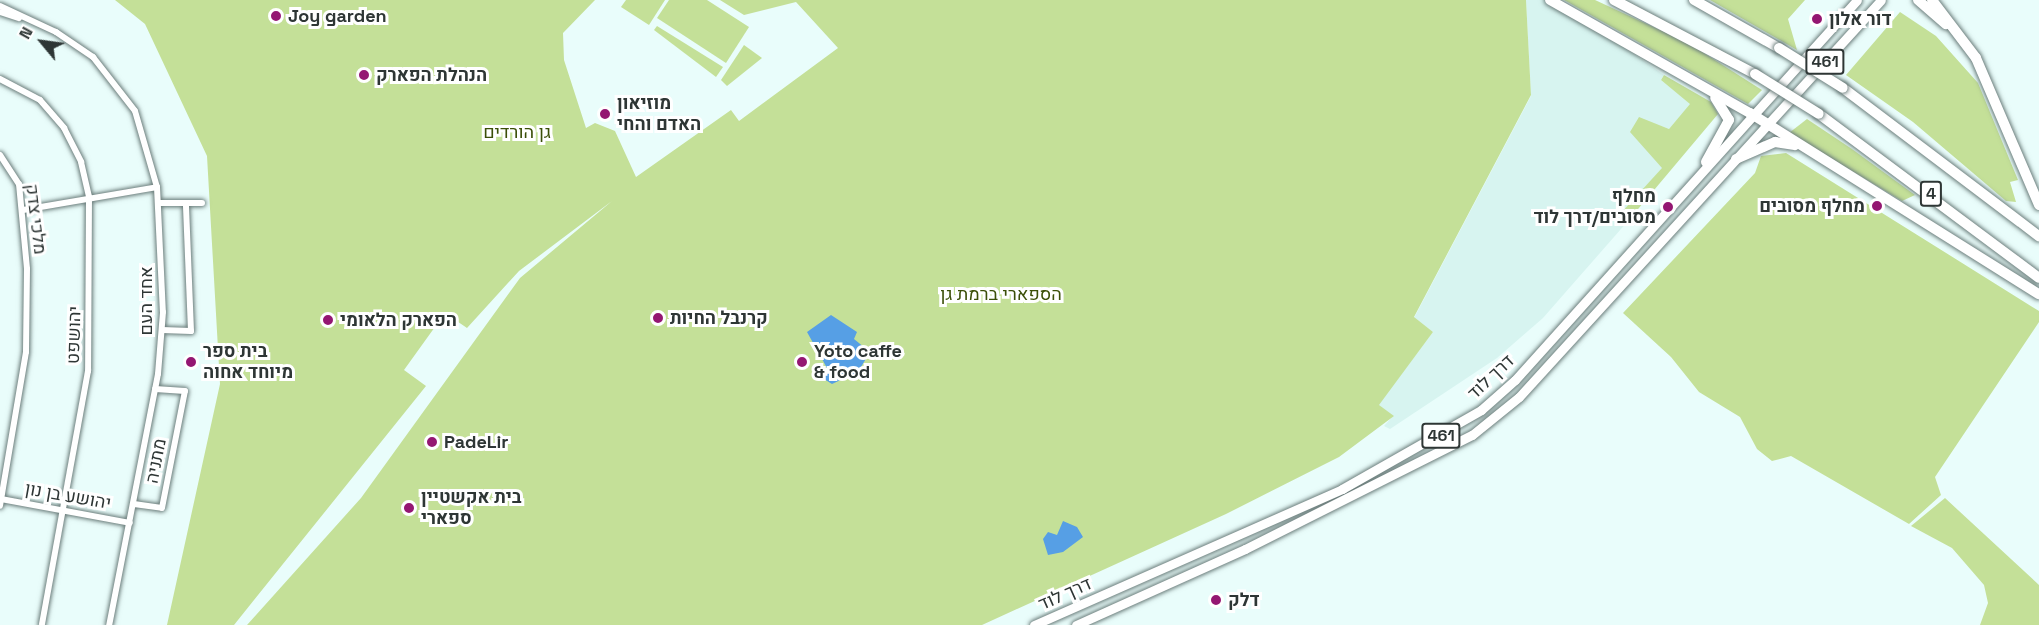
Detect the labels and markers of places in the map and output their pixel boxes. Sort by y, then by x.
place label: Joy garden [288,5,387,27]
place label: דור אלון [1829,8,1892,30]
marker: Joy garden [269,9,283,23]
marker: דור אלון [1810,12,1824,26]
place label: הנהלת הפארק [376,64,487,86]
marker: הנהלת הפארק [357,68,371,82]
place label: מוזיאון האדם והחי [617,93,701,136]
marker: מוזיאון האדם והחי [598,107,612,121]
place label: מחלף מסובים/דרך לוד [1533,186,1656,228]
place label: מחלף מסובים [1759,195,1865,217]
marker: מחלף מסובים [1870,199,1884,213]
marker: מחלף מסובים/דרך לוד [1661,200,1675,214]
place label: קרנבל החיות [670,307,768,329]
place label: הפארק הלאומי [340,309,457,331]
marker: קרנבל החיות [651,311,665,325]
marker: הפארק הלאומי [321,313,335,327]
place label: בית ספר מיוחד אחוה [203,341,293,384]
place label: Yoto caffe & food [814,341,902,384]
marker: בית ספר מיוחד אחוה [184,355,198,369]
marker: Yoto caffe & food [795,355,809,369]
place label: PadeLir [444,431,508,453]
marker: PadeLir [425,435,439,449]
place label: בית אקשטיין ספארי [421,487,522,530]
marker: בית אקשטיין ספארי [402,501,416,515]
place label: דלק [1228,589,1260,611]
marker: דלק [1209,593,1223,607]

